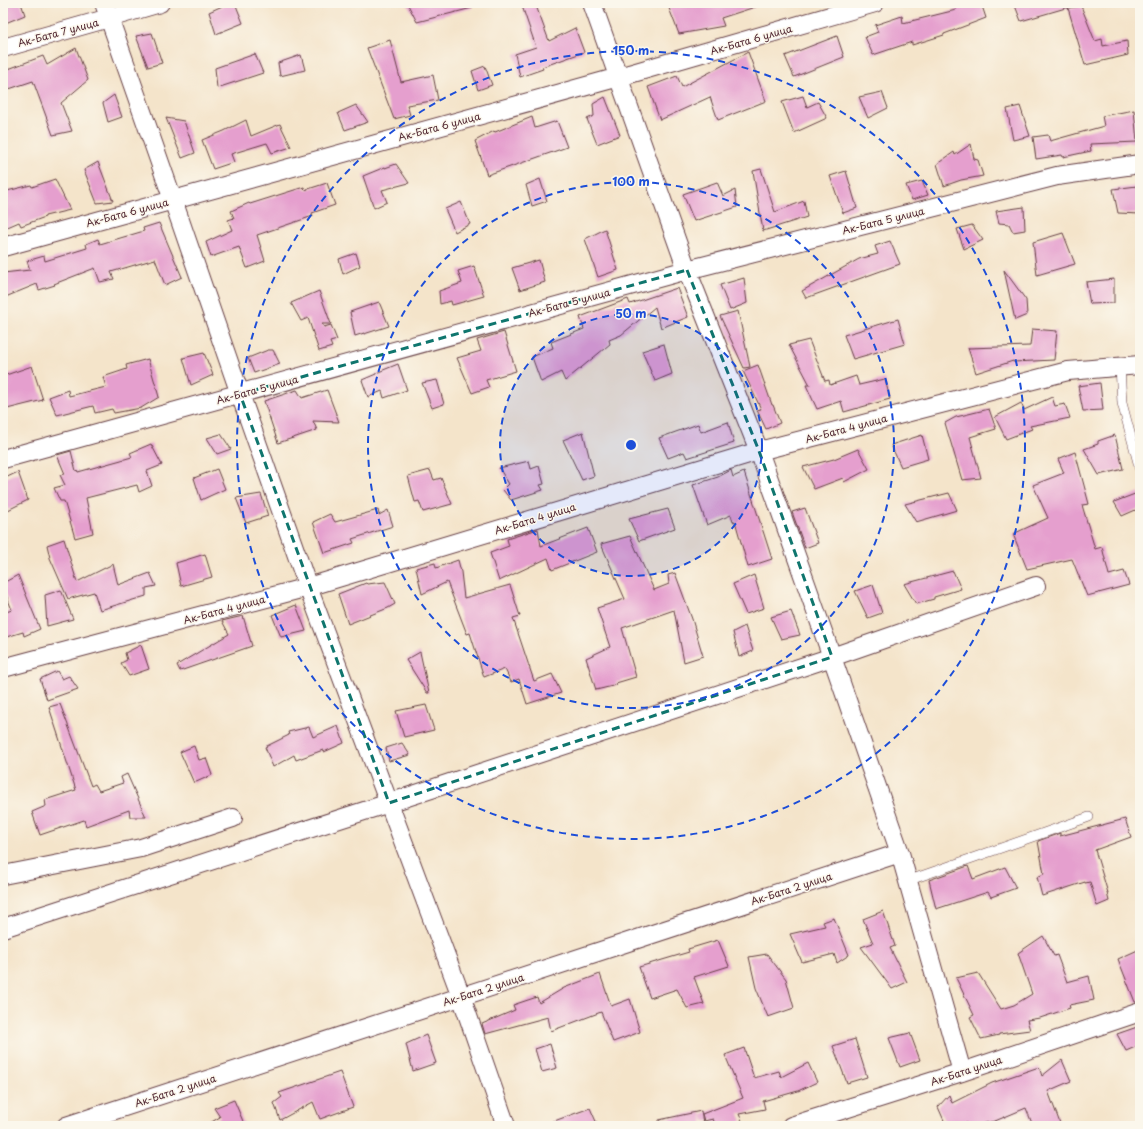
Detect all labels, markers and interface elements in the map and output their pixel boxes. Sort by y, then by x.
street label: Ак-Бата 7 улица [16,14,101,50]
street label: Ак-Бата 6 улица [708,20,794,58]
text: 150 m [613,41,649,59]
street label: Ак-Бата 6 улица [396,108,482,144]
text: 100 m [612,172,650,190]
street label: Ак-Бата 6 улица [84,194,170,230]
street label: Ак-Бата 5 улица [840,202,926,237]
street label: Ак-Бата 5 улица [526,284,612,320]
text: 50 m [615,304,647,322]
street label: Ак-Бата 5 улица [214,371,300,407]
street label: Ак-Бата 4 улица [803,410,889,446]
centre of rings [624,438,638,452]
street label: Ак-Бата 4 улица [493,498,578,537]
street label: Ак-Бата 4 улица [181,591,267,627]
street label: Ак-Бата 2 улица [748,868,834,908]
street label: Ак-Бата 2 улица [440,969,526,1009]
street label: Ак-Бата улица [928,1051,1004,1089]
street label: Ак-Бата 2 улица [132,1070,218,1110]

